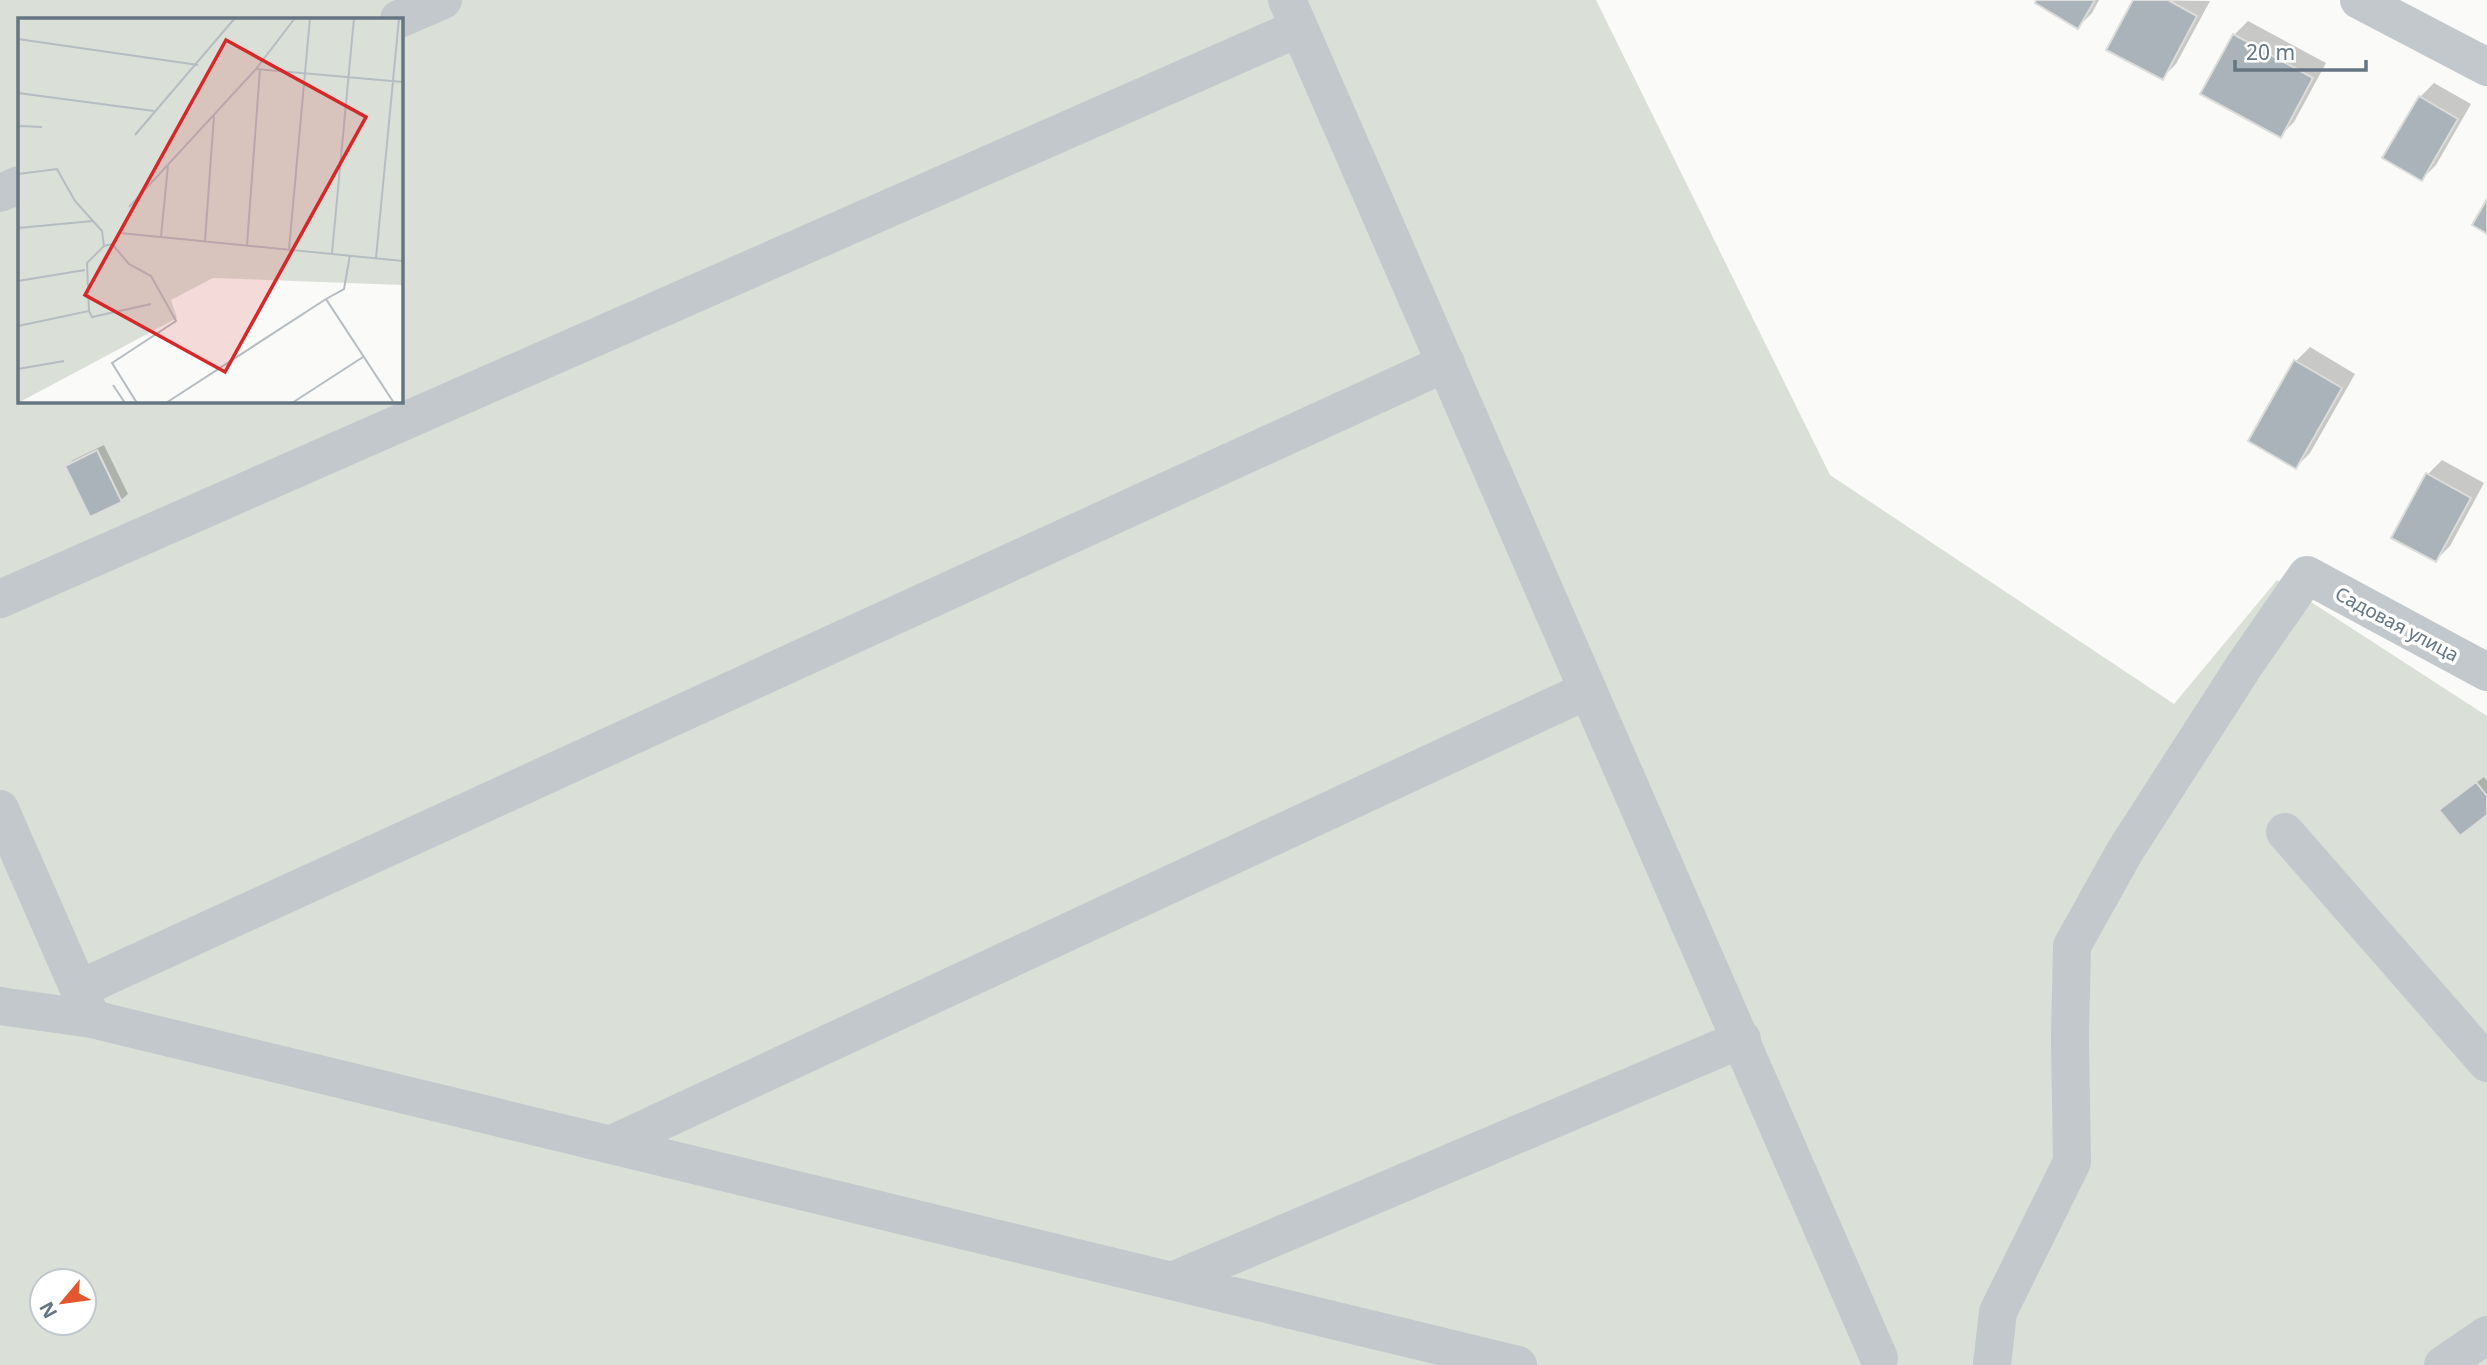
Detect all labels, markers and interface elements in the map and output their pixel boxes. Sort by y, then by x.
inset map [18,18,402,402]
scale bar [2235,28,2366,72]
text: 20 m [2246,38,2295,66]
street label: Садовая улица [2331,580,2463,668]
north arrow [28,1267,98,1337]
text: N [33,1297,63,1323]

